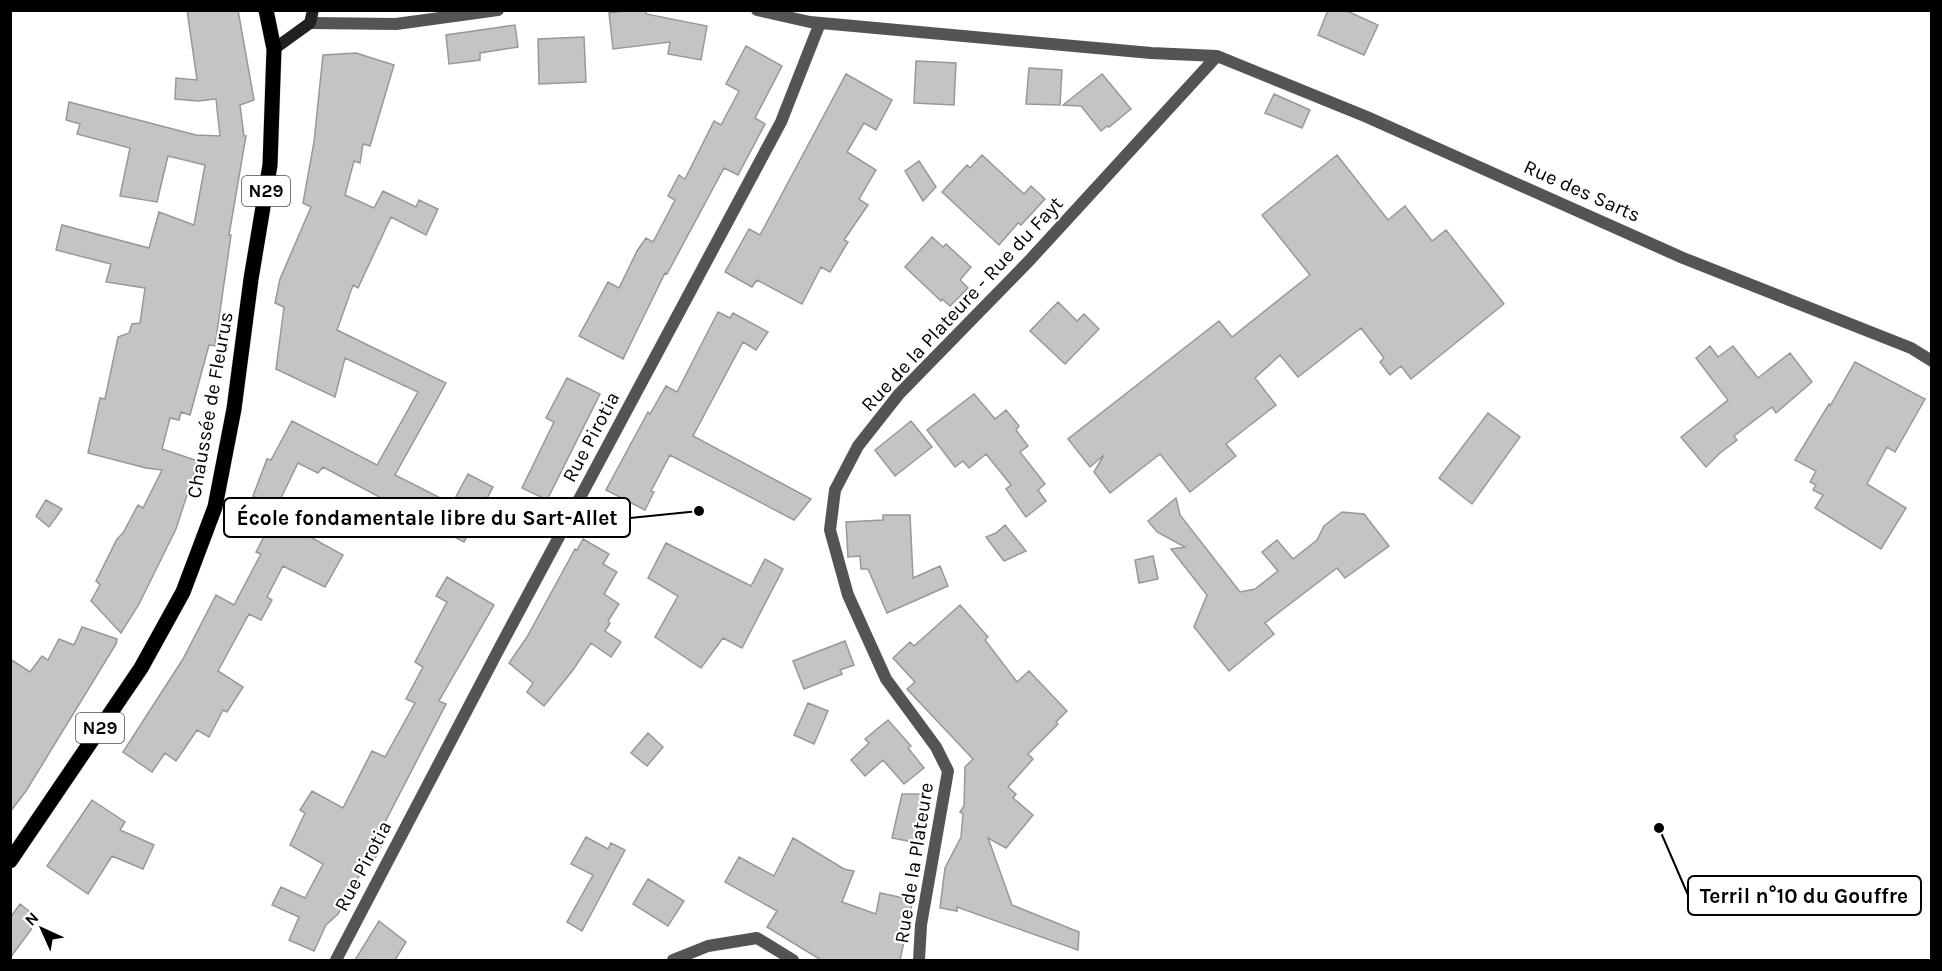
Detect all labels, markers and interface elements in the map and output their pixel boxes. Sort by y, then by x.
street label: Rue des Sarts [1520,155,1644,227]
road number: N29 [242,176,290,206]
street label: Rue de la Plateure - Rue du Fayt [856,192,1068,416]
street label: Chaussée de Fleurus [182,310,238,500]
street label: Rue Pirotia [558,388,624,486]
callout: École fondamentale libre du Sart-Allet [224,498,630,537]
text: École fondamentale libre du Sart-Allet [236,504,618,530]
road number: N29 [76,713,124,743]
street label: Rue de la Plateure [890,781,938,945]
street label: Rue Pirotia [330,817,396,915]
callout: Terril n°10 du Gouffre [1688,876,1921,915]
text: Terril n°10 du Gouffre [1700,884,1908,908]
north arrow [12,899,72,959]
text: N [21,908,43,930]

